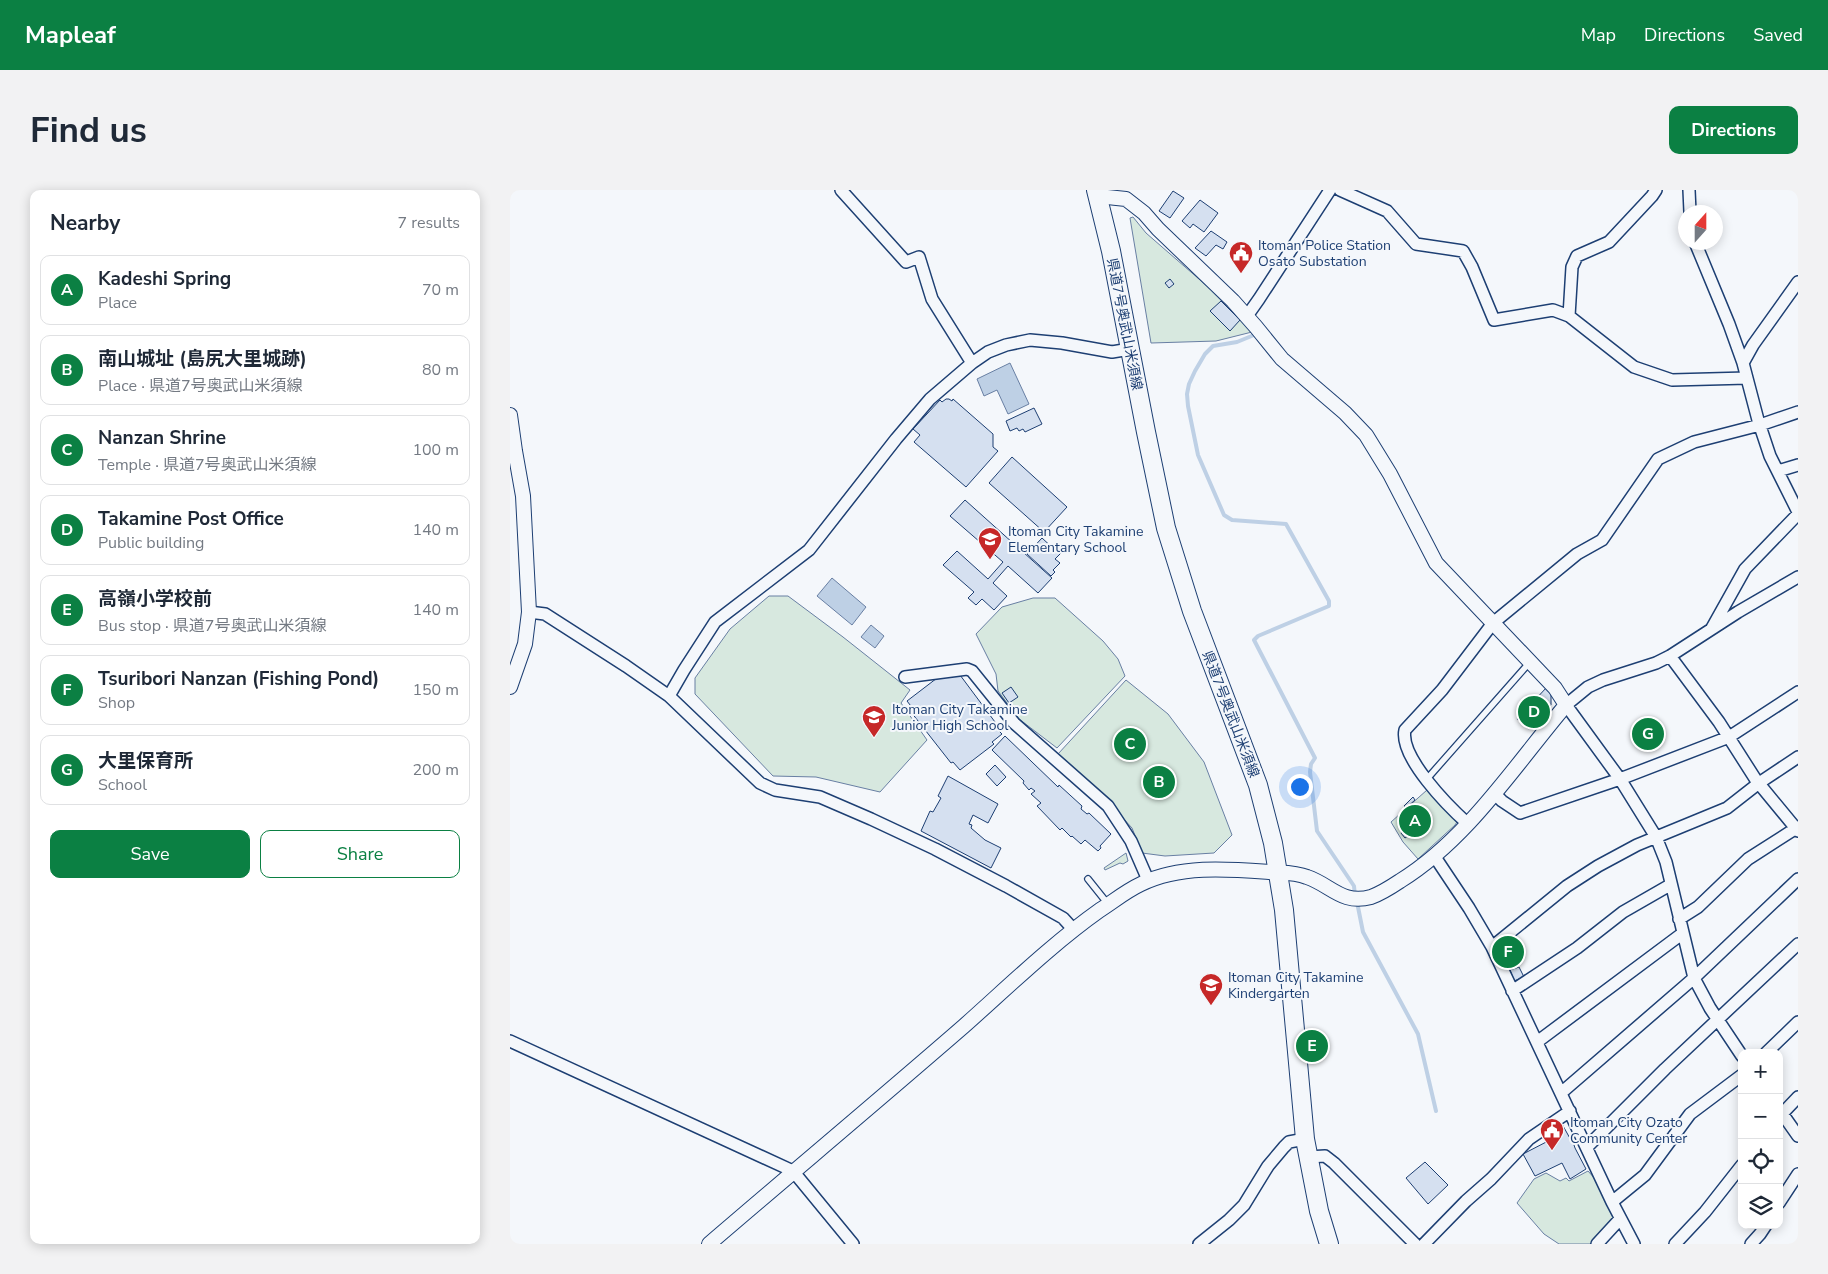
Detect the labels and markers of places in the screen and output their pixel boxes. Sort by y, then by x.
place label: Itoman Police Station Osato Substation [1258,236,1391,271]
public building icon: Itoman Police Station Osato Substation [1228,240,1254,274]
place label: Itoman City Takamine Elementary School [1008,522,1143,557]
school or university icon: Itoman City Takamine Elementary School [977,526,1003,560]
pin: D [1518,693,1550,731]
place label: Itoman City Takamine Junior High School [891,700,1027,735]
school or university icon: Itoman City Takamine Junior High School [861,704,887,738]
pin: G [1632,715,1664,753]
pin: C [1114,725,1146,763]
pin: B [1143,763,1175,801]
pin: A [1399,802,1431,840]
pin: F [1492,933,1524,971]
place label: Itoman City Takamine Kindergarten [1228,968,1363,1003]
school or university icon: Itoman City Takamine Kindergarten [1198,972,1224,1006]
pin: E [1296,1027,1328,1065]
place label: Itoman City Ozato Community Center [1570,1113,1687,1148]
public building icon: Itoman City Ozato Community Center [1539,1117,1565,1151]

